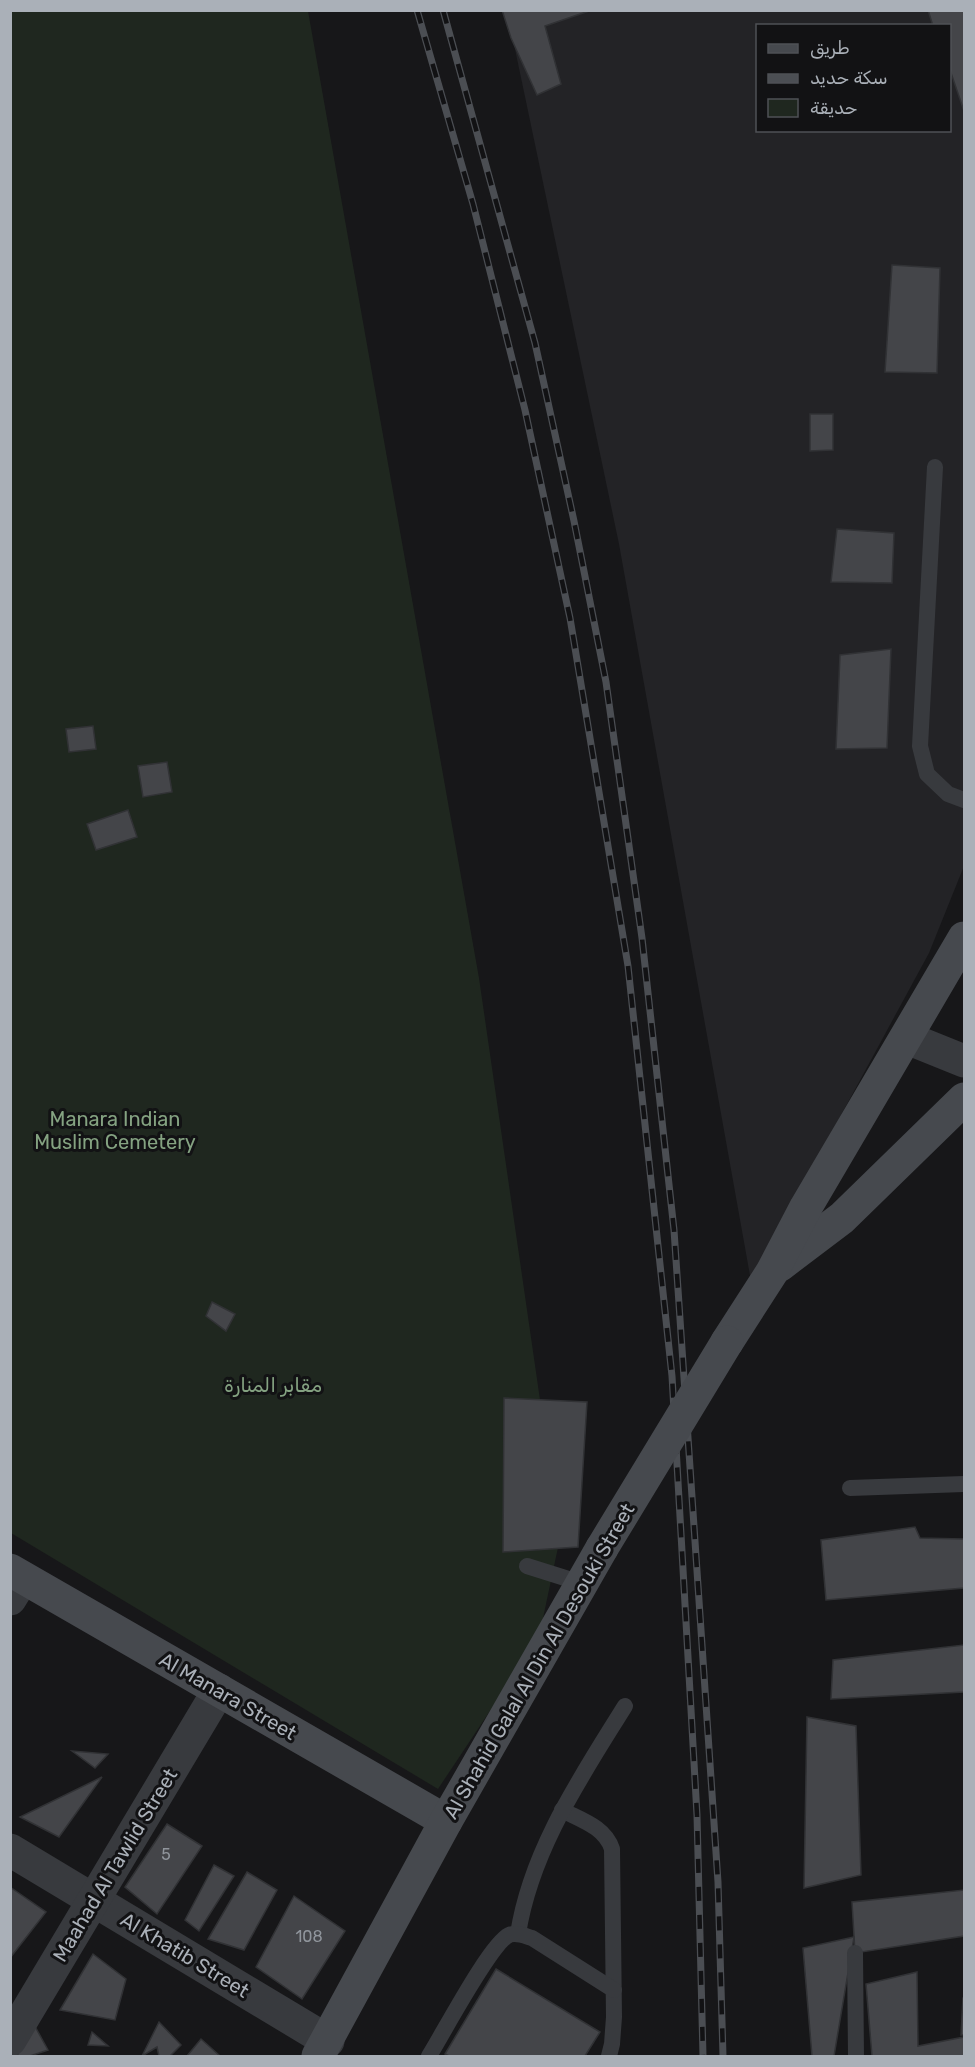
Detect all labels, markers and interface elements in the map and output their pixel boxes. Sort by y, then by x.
legend [756,24,951,132]
text: طريق [810,37,850,59]
text: سكة حديد [810,67,888,89]
text: حديقة [810,97,857,119]
park label: Manara Indian Muslim Cemetery [34,1107,196,1154]
park label: مقابر المنارة [224,1373,322,1397]
street label: Al Shahid Galal Al Din Al Desouki Street [438,1499,640,1823]
street label: Al Manara Street [155,1647,301,1745]
street label: Maahad Al Tawlid Street [48,1764,182,1966]
house number: 5 [161,1845,171,1864]
street label: Al Khatib Street [116,1907,254,2003]
house number: 108 [295,1927,323,1946]

